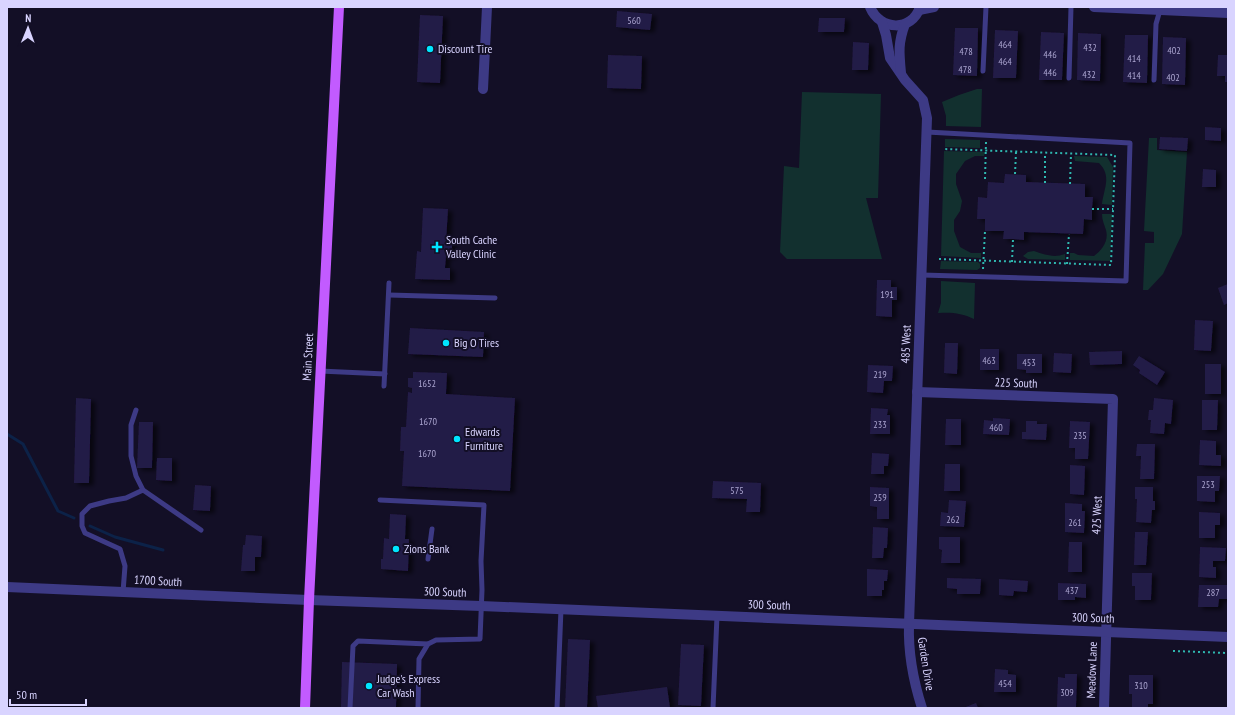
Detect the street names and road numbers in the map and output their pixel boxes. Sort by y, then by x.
street label: 485 West [897,324,914,363]
street label: Main Street [299,332,316,381]
street label: 225 South [994,374,1038,391]
street label: 425 West [1088,495,1105,534]
street label: 1700 South [134,572,183,589]
street label: 300 South [423,583,467,600]
street label: 300 South [747,596,791,613]
street label: 300 South [1071,609,1115,626]
street label: Garden Drive [915,636,938,692]
street label: Meadow Lane [1083,641,1100,699]

